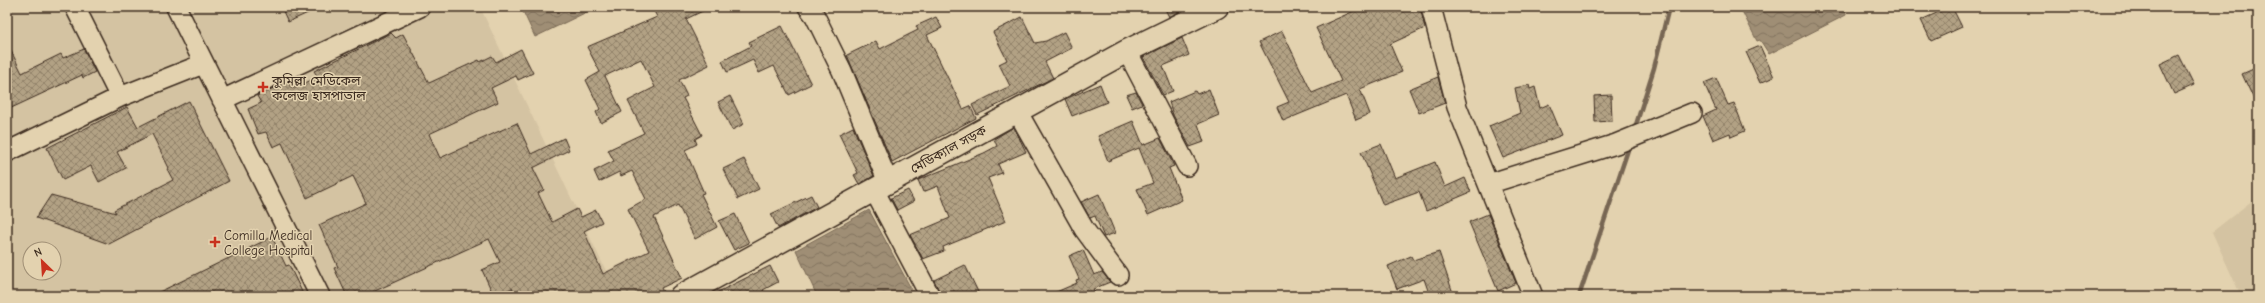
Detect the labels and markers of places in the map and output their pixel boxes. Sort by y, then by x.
place label: কুমিল্লা মেডিকেল কলেজ হাসপাতাল [271,73,366,103]
marker: কুমিল্লা মেডিকেল কলেজ হাসপাতাল [257,81,269,93]
place label: Comilla Medical College Hospital [224,228,313,258]
marker: Comilla Medical College Hospital [209,236,221,248]

